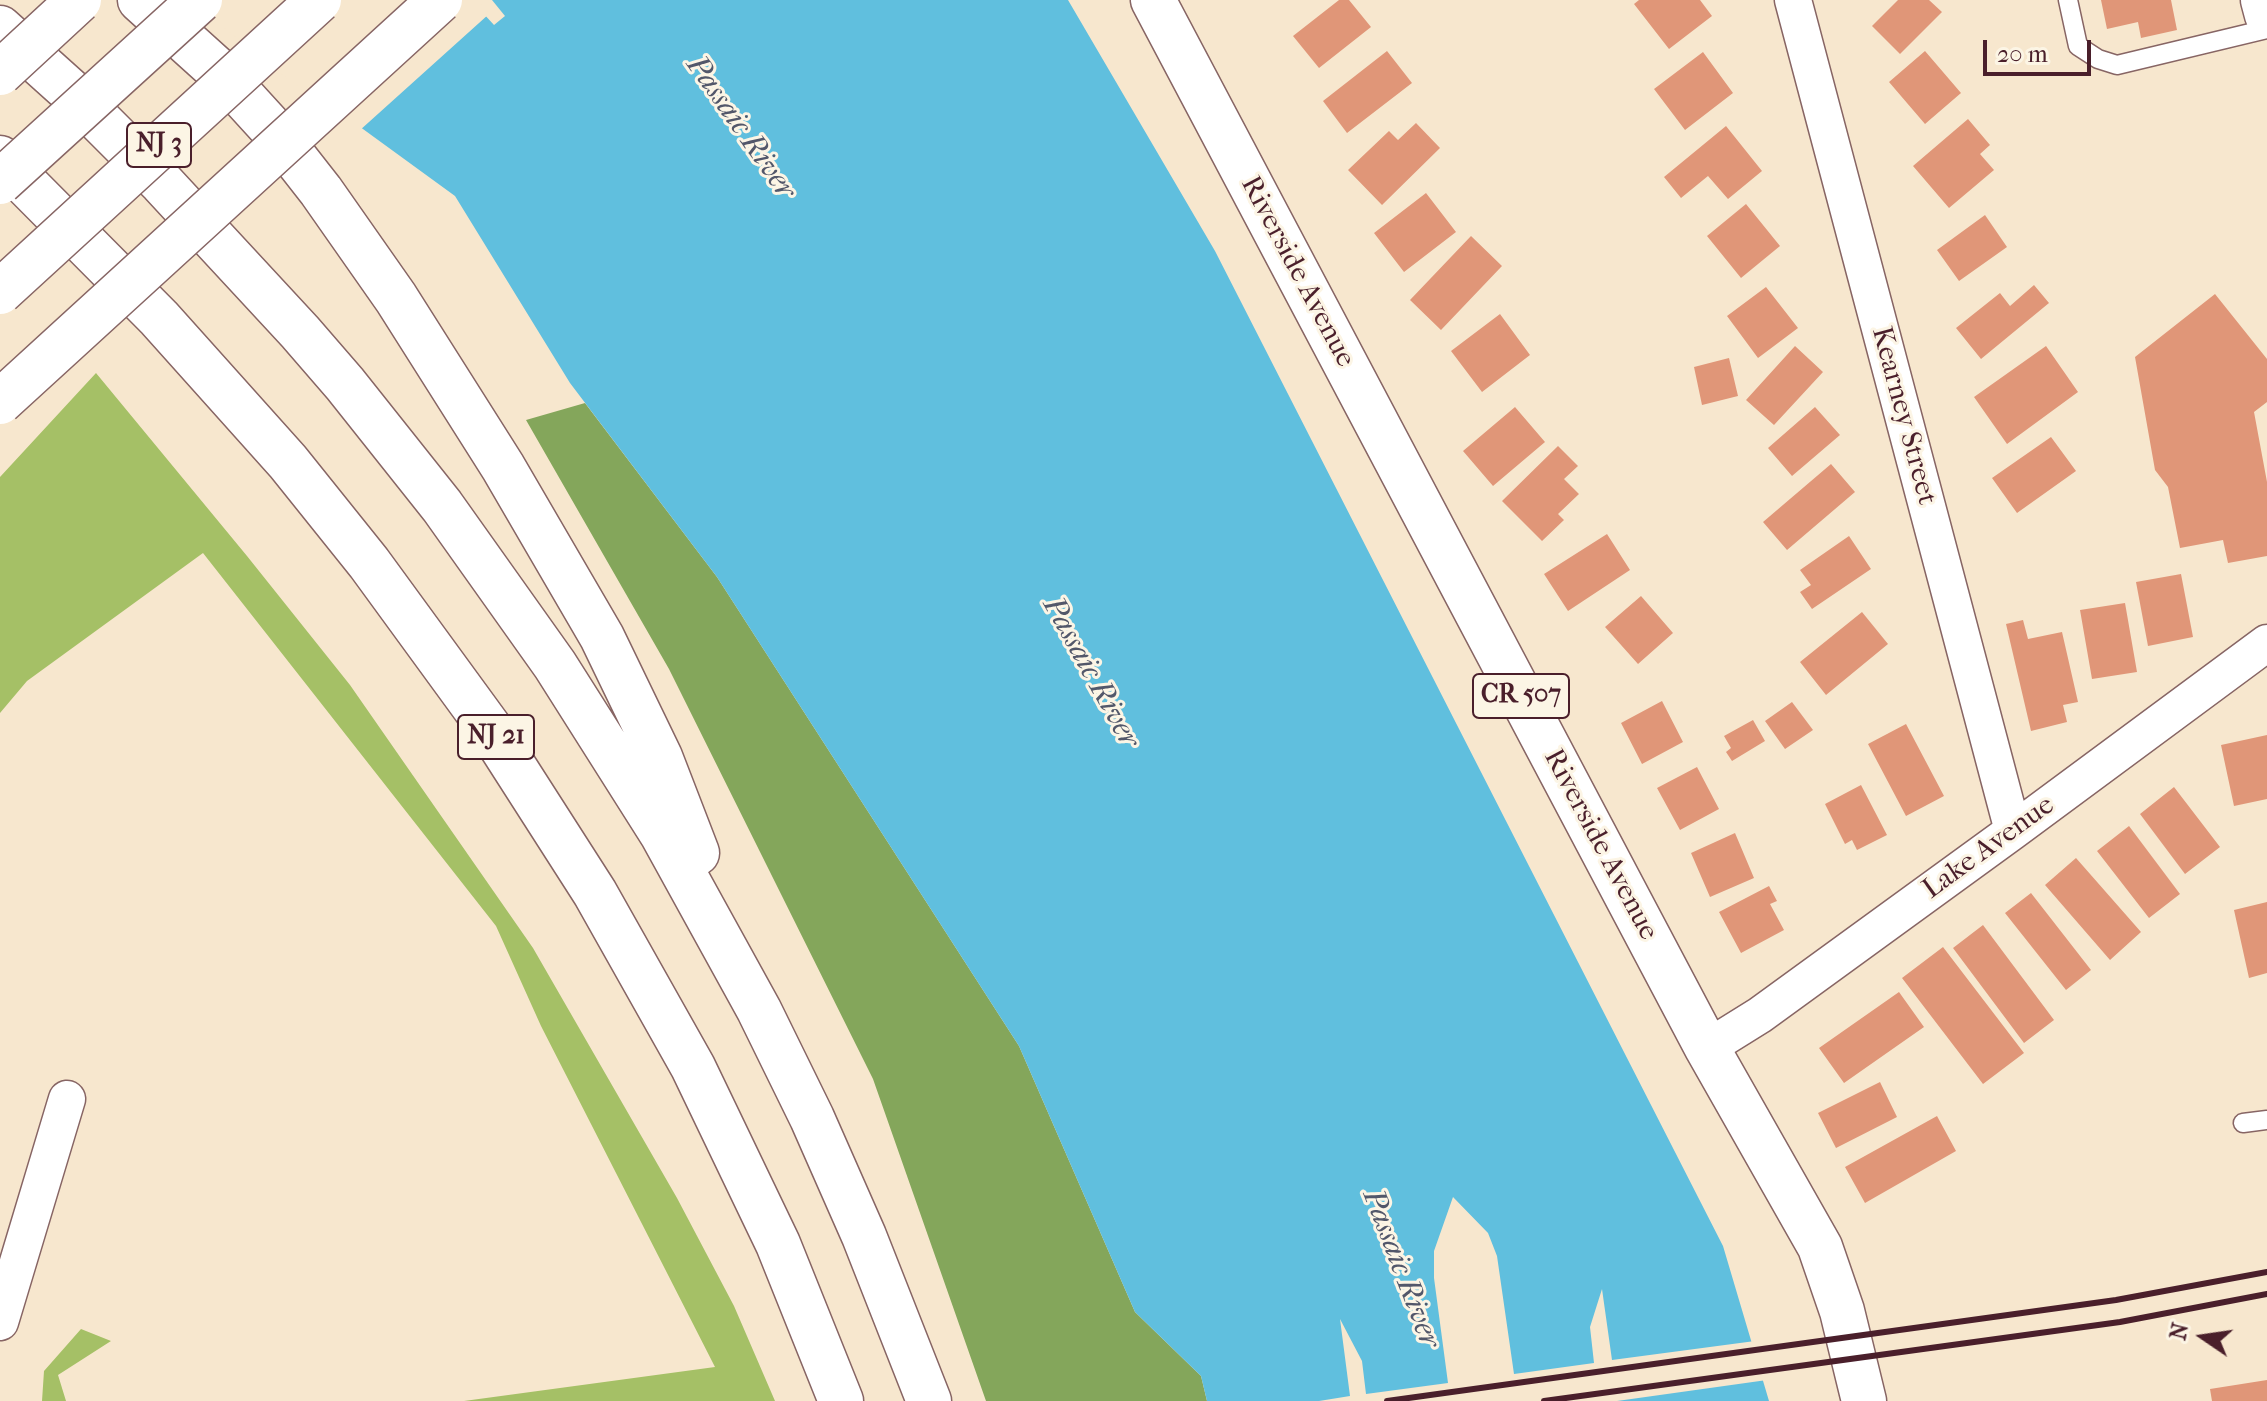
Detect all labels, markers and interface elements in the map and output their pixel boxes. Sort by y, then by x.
scale bar [1987,24,2095,74]
text: 20 m [1997,40,2048,68]
water label: Passaic River [677,49,803,207]
road number: NJ 3 [127,123,191,167]
street label: Riverside Avenue [1233,171,1361,373]
street label: Kearney Street [1863,323,1943,509]
water label: Passaic River [1034,591,1146,755]
road number: CR 507 [1473,674,1569,718]
road number: NJ 21 [458,715,534,759]
street label: Riverside Avenue [1536,744,1664,946]
street label: Lake Avenue [1917,789,2061,907]
water label: Passaic River [1353,1185,1447,1353]
north arrow [2163,1297,2243,1377]
text: N [2165,1321,2194,1343]

